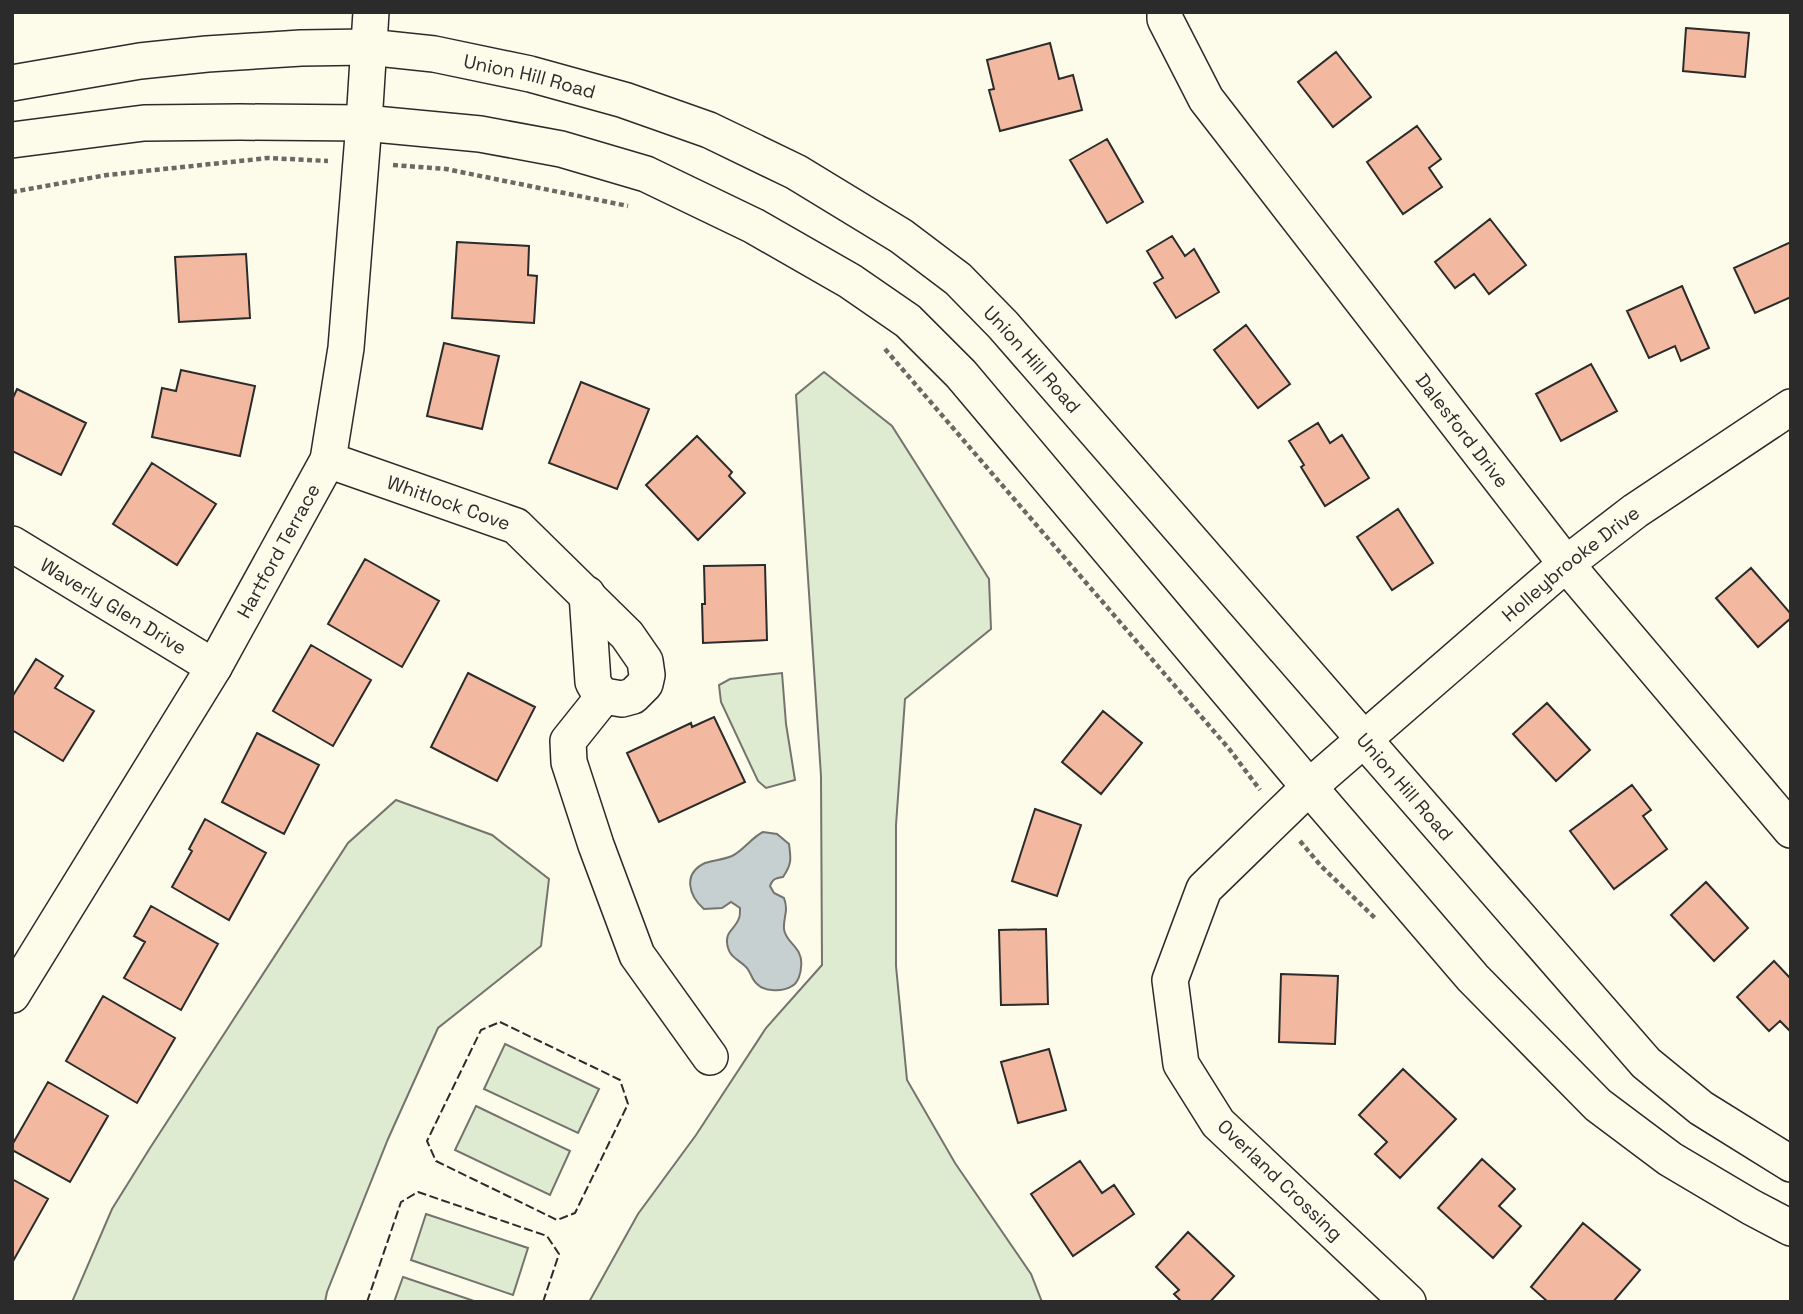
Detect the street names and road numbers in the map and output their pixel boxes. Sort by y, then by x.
street label: Union Hill Road [461,48,599,104]
street label: Union Hill Road [978,300,1087,418]
street label: Dalesford Drive [1410,368,1515,493]
street label: Whitlock Cove [384,469,514,536]
street label: Hartford Terrace [231,479,325,622]
street label: Holleybrooke Drive [1496,500,1644,627]
street label: Waverly Glen Drive [36,552,191,660]
street label: Union Hill Road [1351,727,1459,846]
street label: Overland Crossing [1212,1114,1348,1246]

